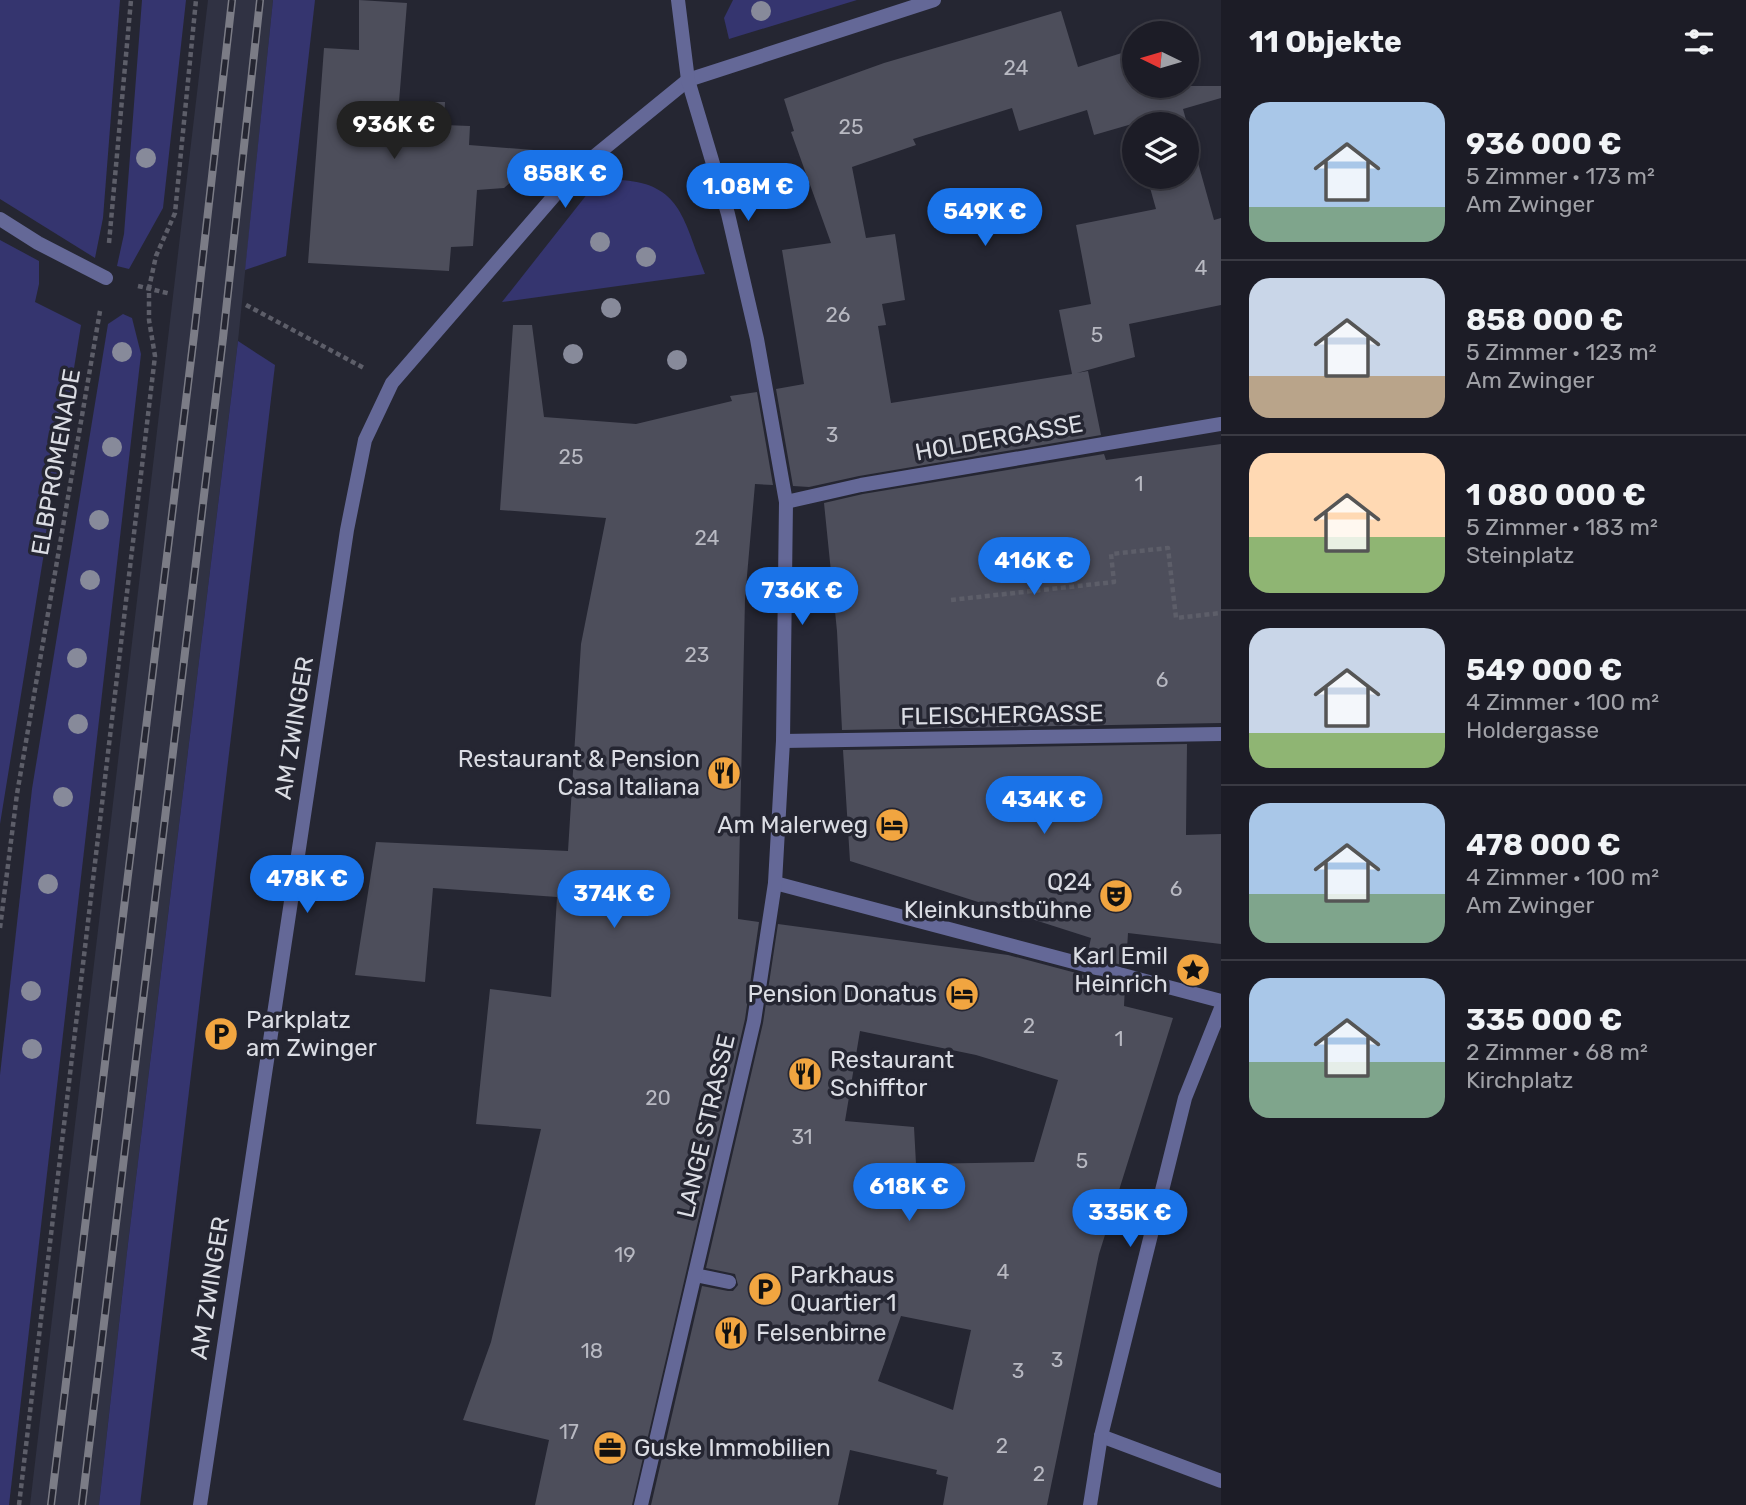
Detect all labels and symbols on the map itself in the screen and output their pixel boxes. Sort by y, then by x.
north arrow [1122,21,1199,98]
house number: 24 [1003,55,1029,80]
pin: 936K € [337,102,451,161]
house number: 25 [839,114,863,139]
pin: 858K € [508,150,622,210]
pin: 1.08M € [683,164,813,223]
pin: 549K € [928,188,1042,248]
house number: 4 [1194,255,1208,280]
house number: 26 [826,302,851,327]
house number: 5 [1091,322,1103,347]
street label: ELBPROMENADE [26,367,86,557]
street label: HOLDERGASSE [913,409,1085,467]
house number: 3 [826,422,838,447]
house number: 25 [559,444,583,469]
house number: 1 [1135,471,1144,496]
house number: 24 [694,525,720,550]
pin: 416K € [977,538,1091,597]
pin: 736K € [745,568,859,627]
house number: 23 [685,642,709,667]
street label: AM ZWINGER [269,654,319,802]
house number: 6 [1156,667,1168,692]
street label: FLEISCHERGASSE [900,699,1104,731]
place label: Restaurant & Pension Casa Italiana [458,745,700,801]
restaurant icon: Restaurant & Pension Casa Italiana [705,754,743,792]
pin: 434K € [987,776,1101,836]
hotel icon: Am Malerweg [873,806,911,844]
place label: Am Malerweg [717,811,868,839]
pin: 478K € [250,856,364,915]
place label: Q24 Kleinkunstbühne [904,868,1092,924]
pin: 374K € [557,870,671,930]
house number: 6 [1170,876,1182,901]
theatre icon: Q24 Kleinkunstbühne [1097,877,1135,915]
place label: Karl Emil Heinrich [1072,942,1168,998]
place icon: Karl Emil Heinrich [1174,951,1212,989]
hotel icon: Pension Donatus [943,975,981,1013]
place label: Pension Donatus [747,980,937,1008]
place label: Parkplatz am Zwinger [246,1006,377,1062]
house number: 2 [1023,1013,1035,1038]
parking icon: Parkplatz am Zwinger [202,1015,240,1053]
house number: 1 [1115,1026,1124,1051]
street label: LANGE STRASSE [671,1031,741,1221]
place label: Restaurant Schifftor [830,1046,954,1102]
restaurant icon: Restaurant Schifftor [786,1055,824,1093]
house number: 20 [645,1085,671,1110]
house number: 31 [791,1124,813,1149]
house number: 5 [1076,1148,1088,1173]
pin: 618K € [852,1164,966,1223]
pin: 335K € [1073,1190,1187,1249]
street label: AM ZWINGER [185,1214,235,1362]
house number: 19 [614,1242,636,1267]
house number: 4 [996,1259,1010,1284]
place label: Parkhaus Quartier 1 [790,1261,896,1317]
parking icon: Parkhaus Quartier 1 [746,1270,784,1308]
restaurant icon: Felsenbirne [712,1314,750,1352]
place label: Felsenbirne [756,1319,886,1347]
house number: 18 [581,1338,603,1363]
house number: 3 [1051,1347,1063,1372]
house number: 3 [1012,1358,1024,1383]
house number: 17 [559,1419,579,1444]
office icon: Guske Immobilien [591,1429,629,1467]
house number: 2 [996,1433,1008,1458]
place label: Guske Immobilien [634,1434,831,1462]
house number: 2 [1033,1461,1045,1486]

